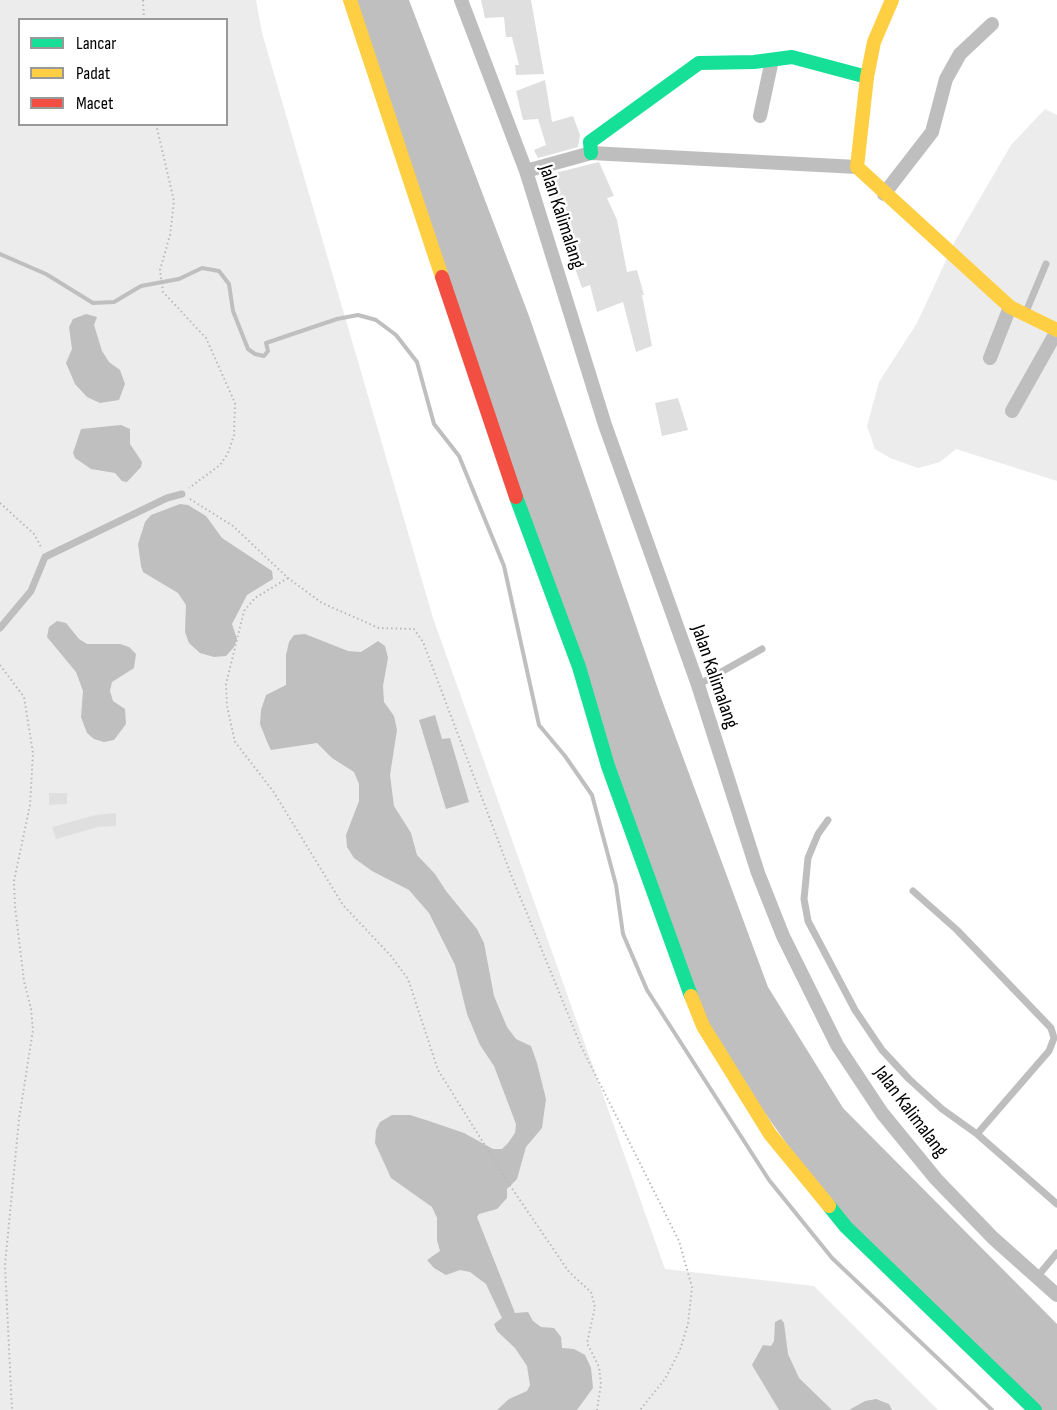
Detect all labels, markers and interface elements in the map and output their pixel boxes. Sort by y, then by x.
legend [18,18,228,126]
text: Lancar [76,33,116,54]
text: Padat [76,63,110,84]
text: Macet [76,93,113,114]
street label: Jalan Kalimalang [533,162,589,272]
street label: Jalan Kalimalang [685,622,743,732]
street label: Jalan Kalimalang [868,1062,952,1162]

